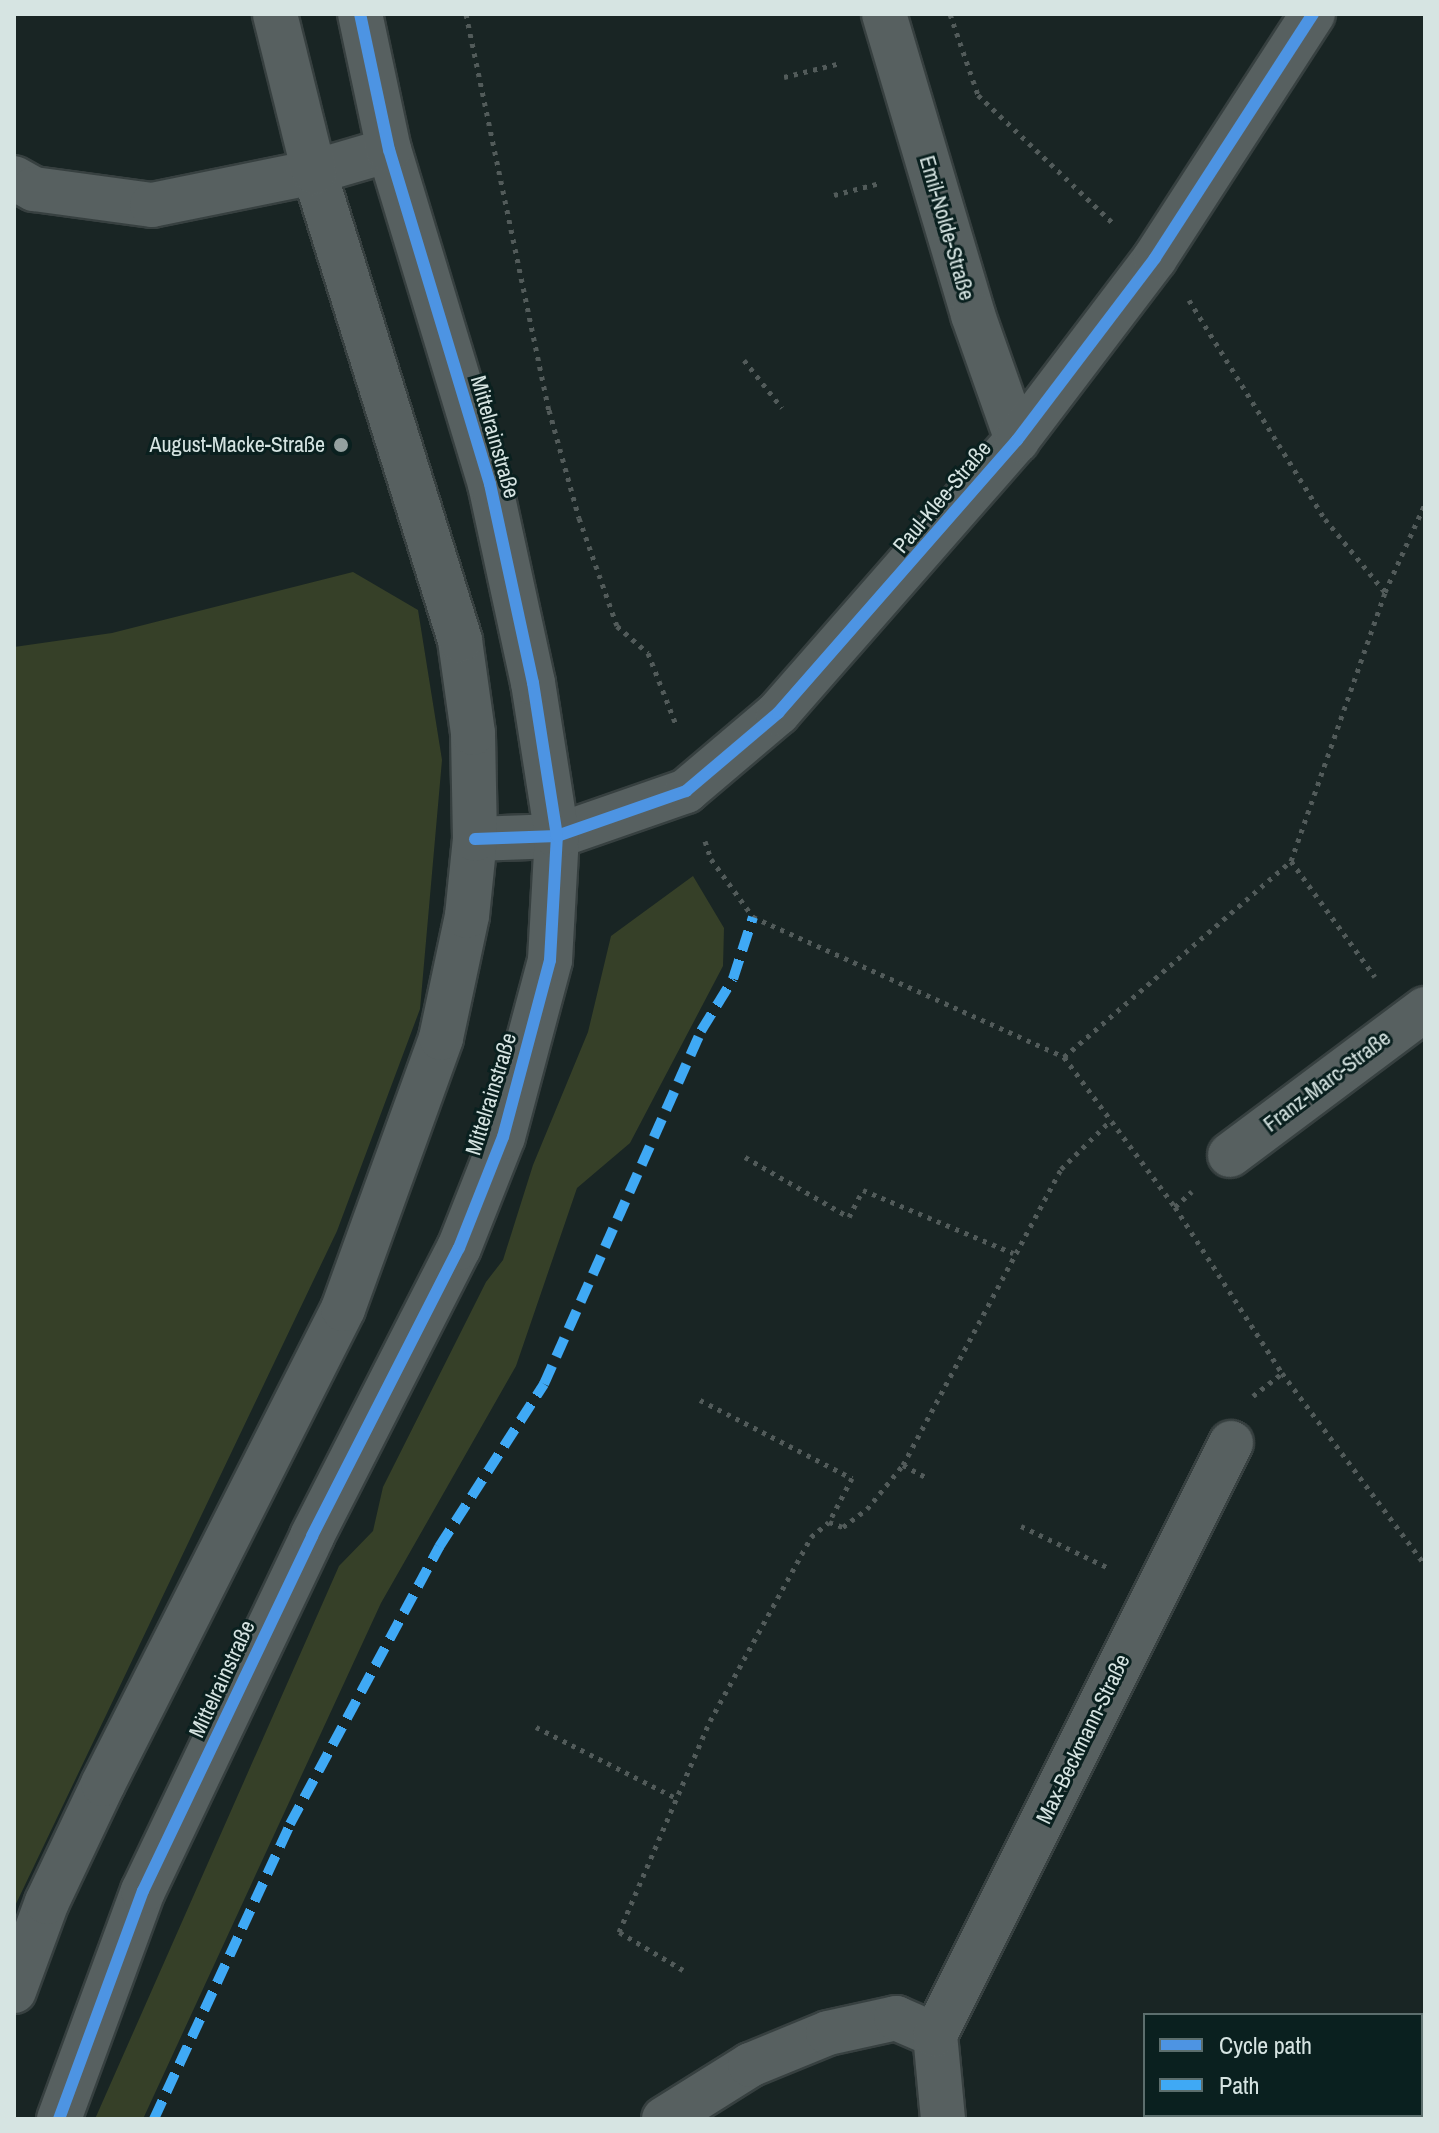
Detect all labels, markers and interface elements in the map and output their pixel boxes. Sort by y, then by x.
street label: Emil-Nolde-Straße [914,153,980,303]
street label: Mittelrainstraße [465,373,525,501]
place label: August-Macke-Straße [150,432,325,458]
marker: August-Macke-Straße [332,436,350,454]
street label: Paul-Klee-Straße [887,436,997,558]
street label: Franz-Marc-Straße [1258,1025,1396,1137]
street label: Mittelrainstraße [460,1030,522,1158]
street label: Mittelrainstraße [183,1616,261,1742]
street label: Max-Beckmann-Straße [1030,1650,1136,1828]
legend [1143,2013,1423,2117]
text: Cycle path [1219,2029,1312,2061]
text: Path [1219,2069,1260,2101]

